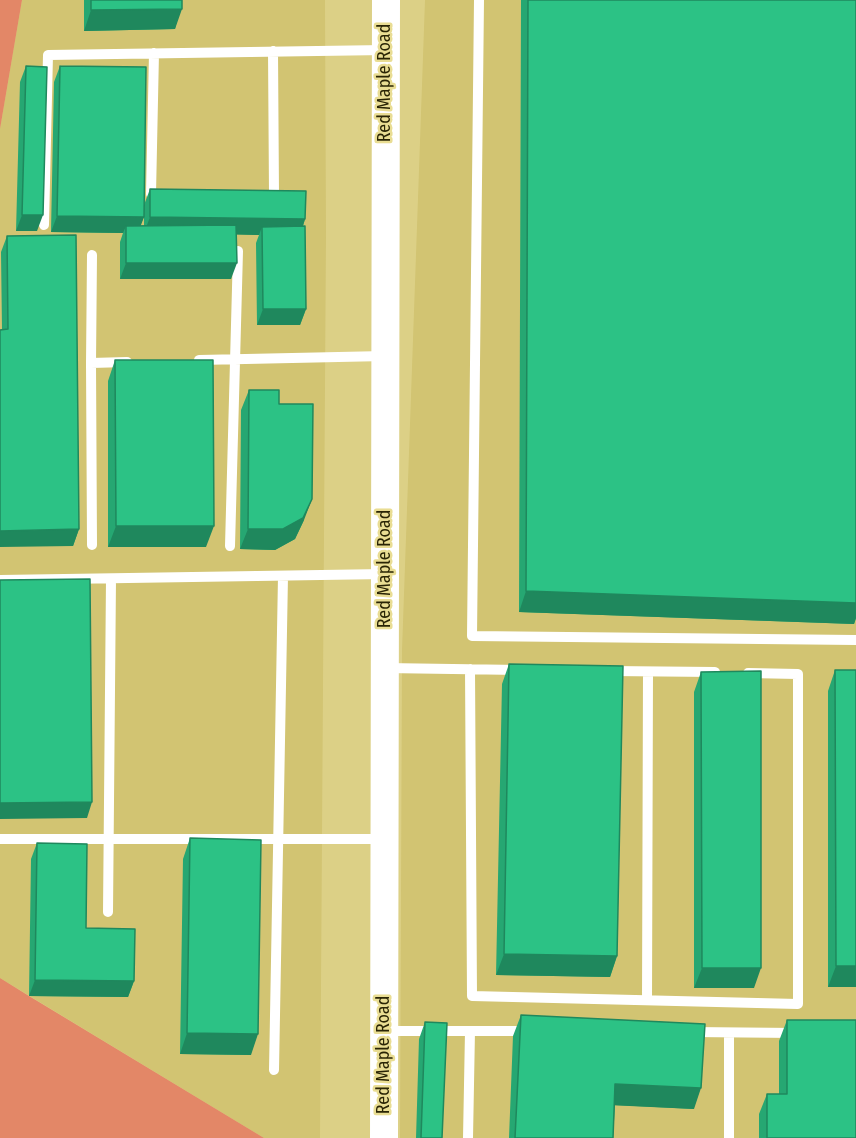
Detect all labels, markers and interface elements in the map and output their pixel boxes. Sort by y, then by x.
street label: Red Maple Road [374,24,396,142]
street label: Red Maple Road [374,510,396,628]
street label: Red Maple Road [373,996,395,1114]

